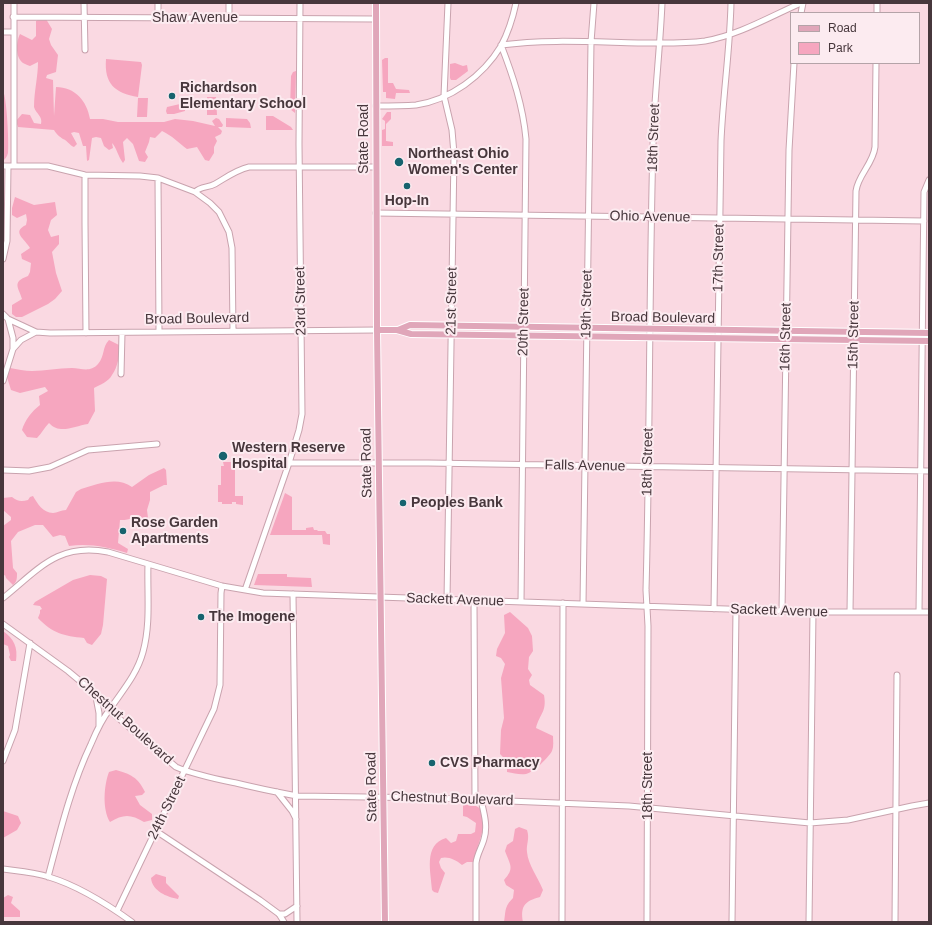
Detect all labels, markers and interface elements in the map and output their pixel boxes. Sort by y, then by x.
street label: Shaw Avenue [152,10,238,26]
legend [790,12,920,64]
text: Road [828,21,857,35]
text: Park [828,41,853,55]
place label: Richardson Elementary School [180,80,306,112]
marker: Richardson Elementary School [167,91,177,101]
street label: 18th Street [644,103,664,173]
street label: State Road [356,104,372,174]
place label: Northeast Ohio Women's Center [408,146,518,178]
marker: Northeast Ohio Women's Center [393,156,405,168]
marker: Hop-In [402,181,412,191]
place label: Hop-In [385,193,429,209]
street label: Ohio Avenue [610,208,690,226]
street label: 17th Street [710,224,728,292]
street label: 23rd Street [292,266,310,336]
street label: 21st Street [443,267,461,335]
street label: 19th Street [578,270,596,338]
street label: 20th Street [515,288,533,356]
street label: 15th Street [845,301,863,369]
street label: 16th Street [777,303,795,371]
street label: Broad Boulevard [611,309,715,327]
street label: Broad Boulevard [145,310,249,328]
street label: State Road [358,428,376,498]
street label: 18th Street [639,428,657,496]
place label: Western Reserve Hospital [232,440,345,472]
marker: Western Reserve Hospital [217,450,229,462]
street label: Falls Avenue [545,457,625,475]
place label: Peoples Bank [411,495,503,511]
marker: Peoples Bank [398,498,408,508]
place label: Rose Garden Apartments [131,515,218,548]
marker: Rose Garden Apartments [118,526,128,536]
street label: Sackett Avenue [406,590,504,610]
street label: Sackett Avenue [730,601,828,621]
place label: The Imogene [209,609,295,625]
marker: The Imogene [196,612,206,622]
street label: Chestnut Boulevard [74,674,176,768]
street label: State Road [363,752,381,822]
street label: 18th Street [640,752,656,820]
place label: CVS Pharmacy [440,755,540,771]
marker: CVS Pharmacy [427,758,437,768]
street label: 24th Street [144,774,190,842]
street label: Chestnut Boulevard [390,788,514,810]

